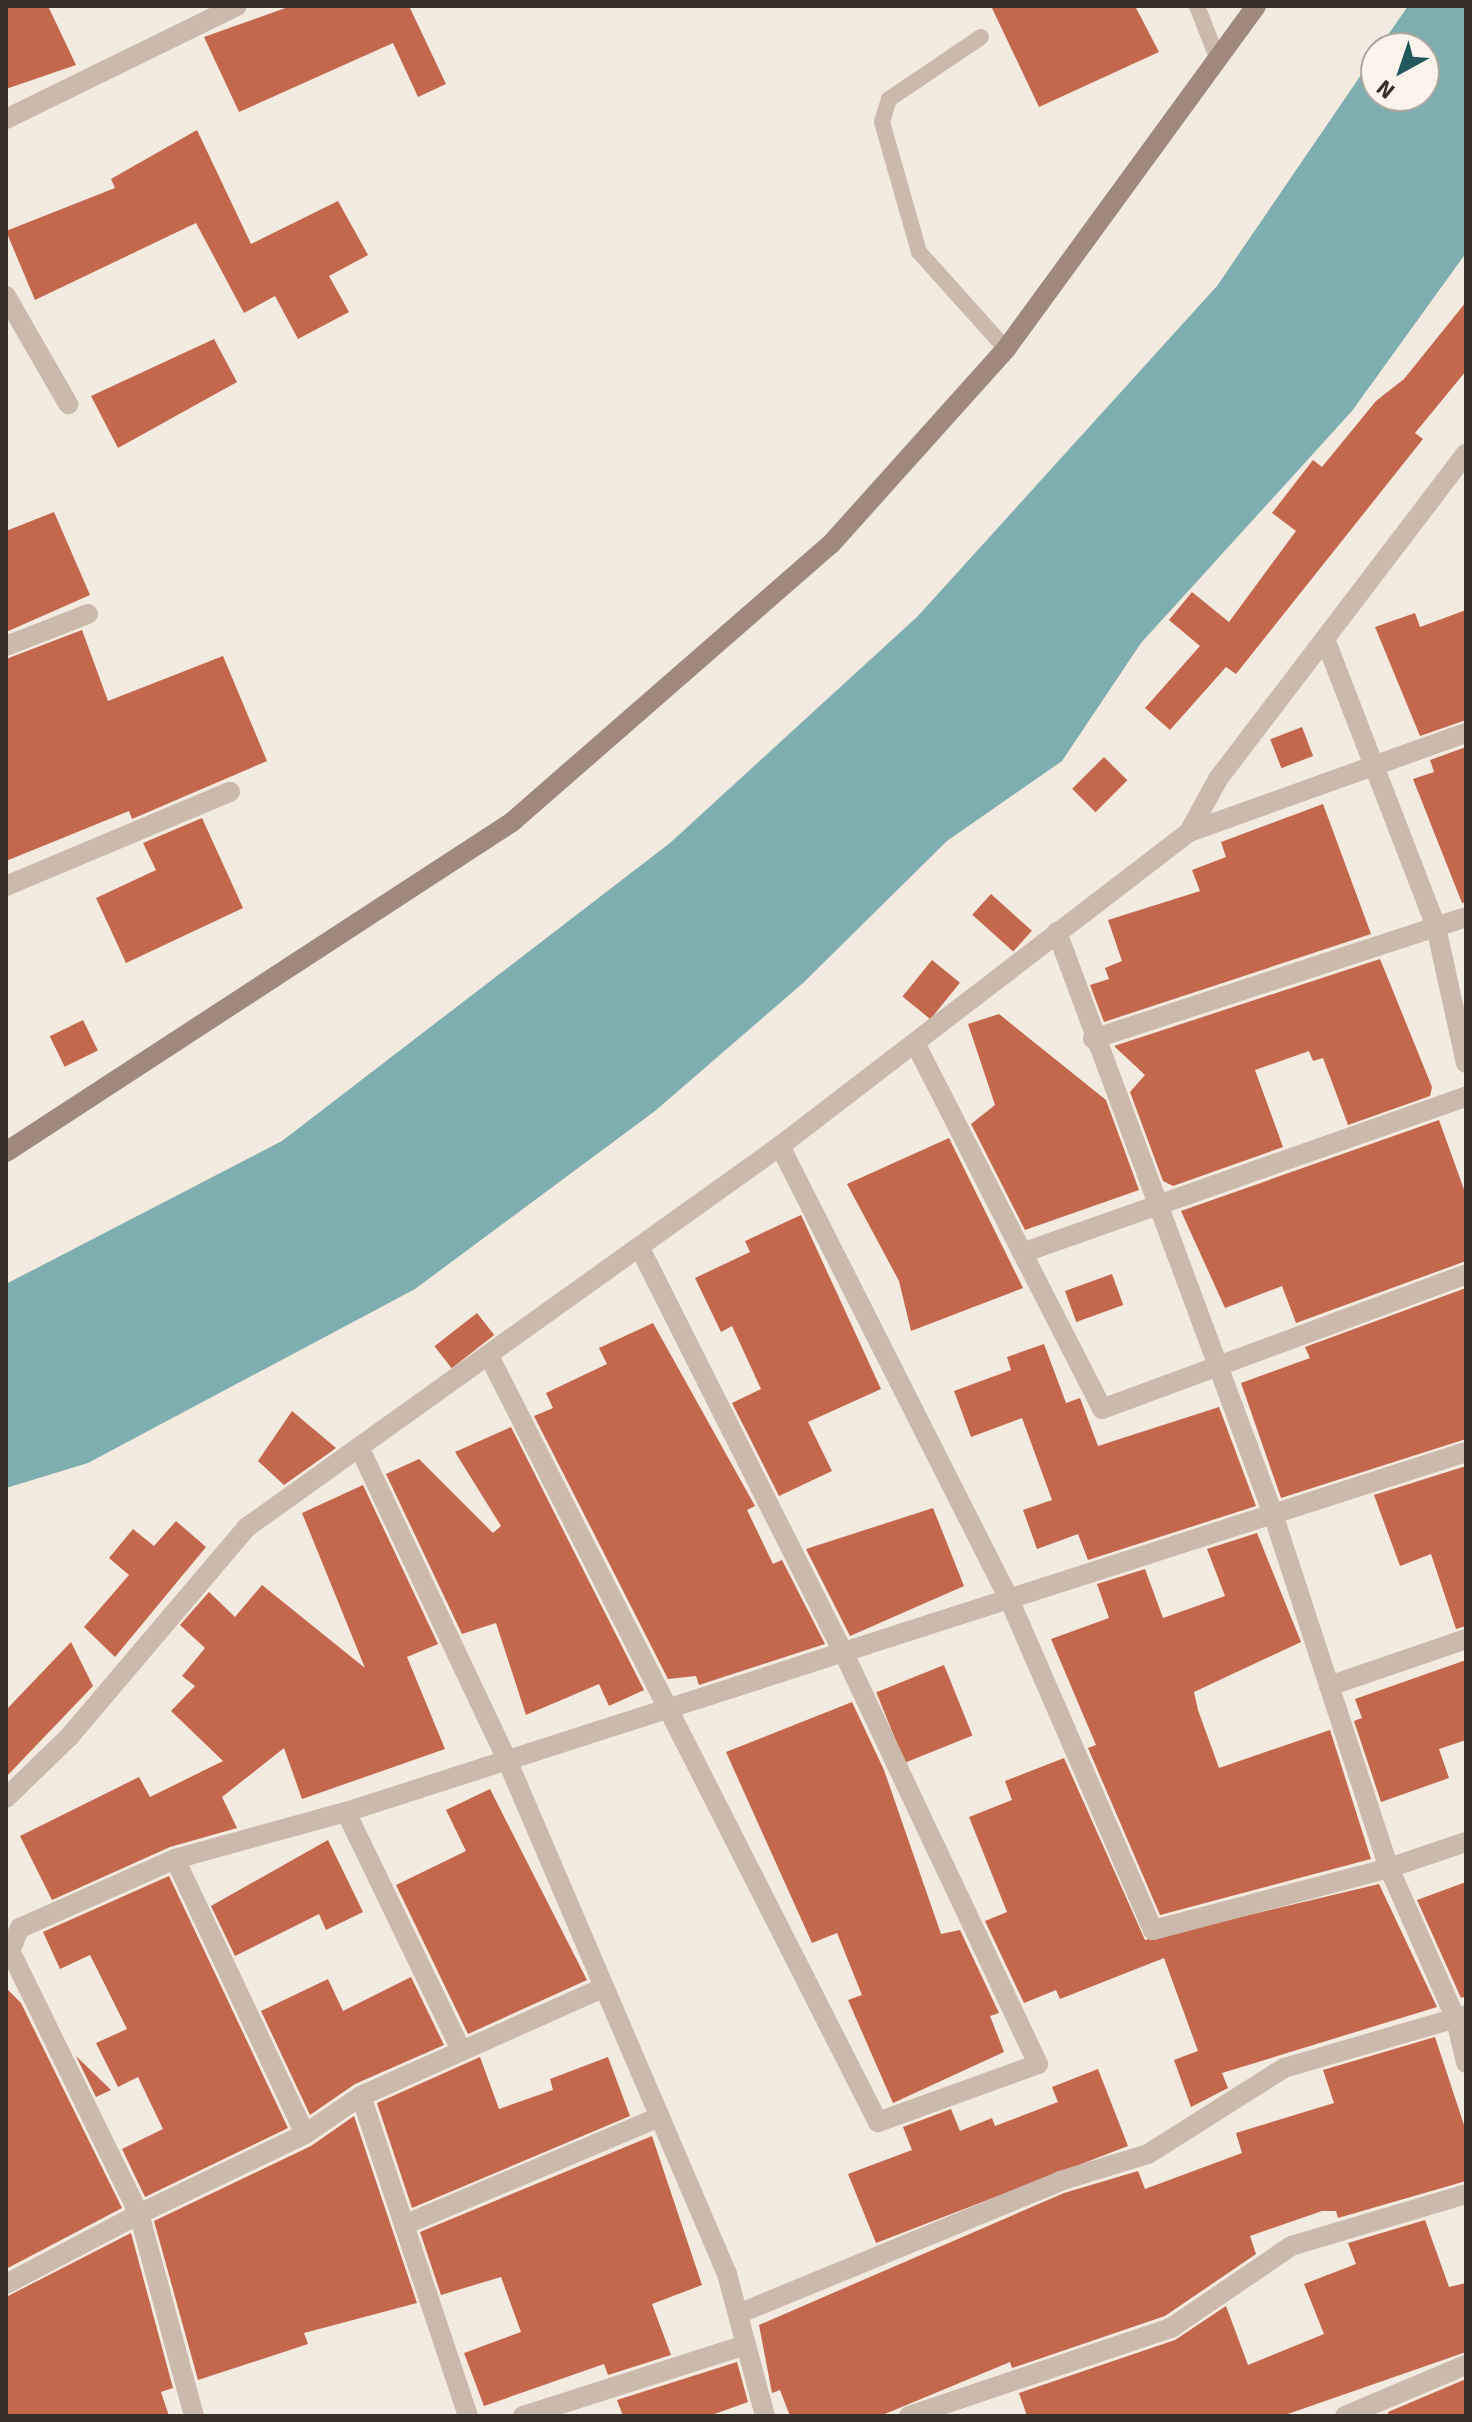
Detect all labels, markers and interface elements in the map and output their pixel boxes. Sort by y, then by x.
north arrow [1360,32,1440,112]
text: N [1371,74,1400,104]

